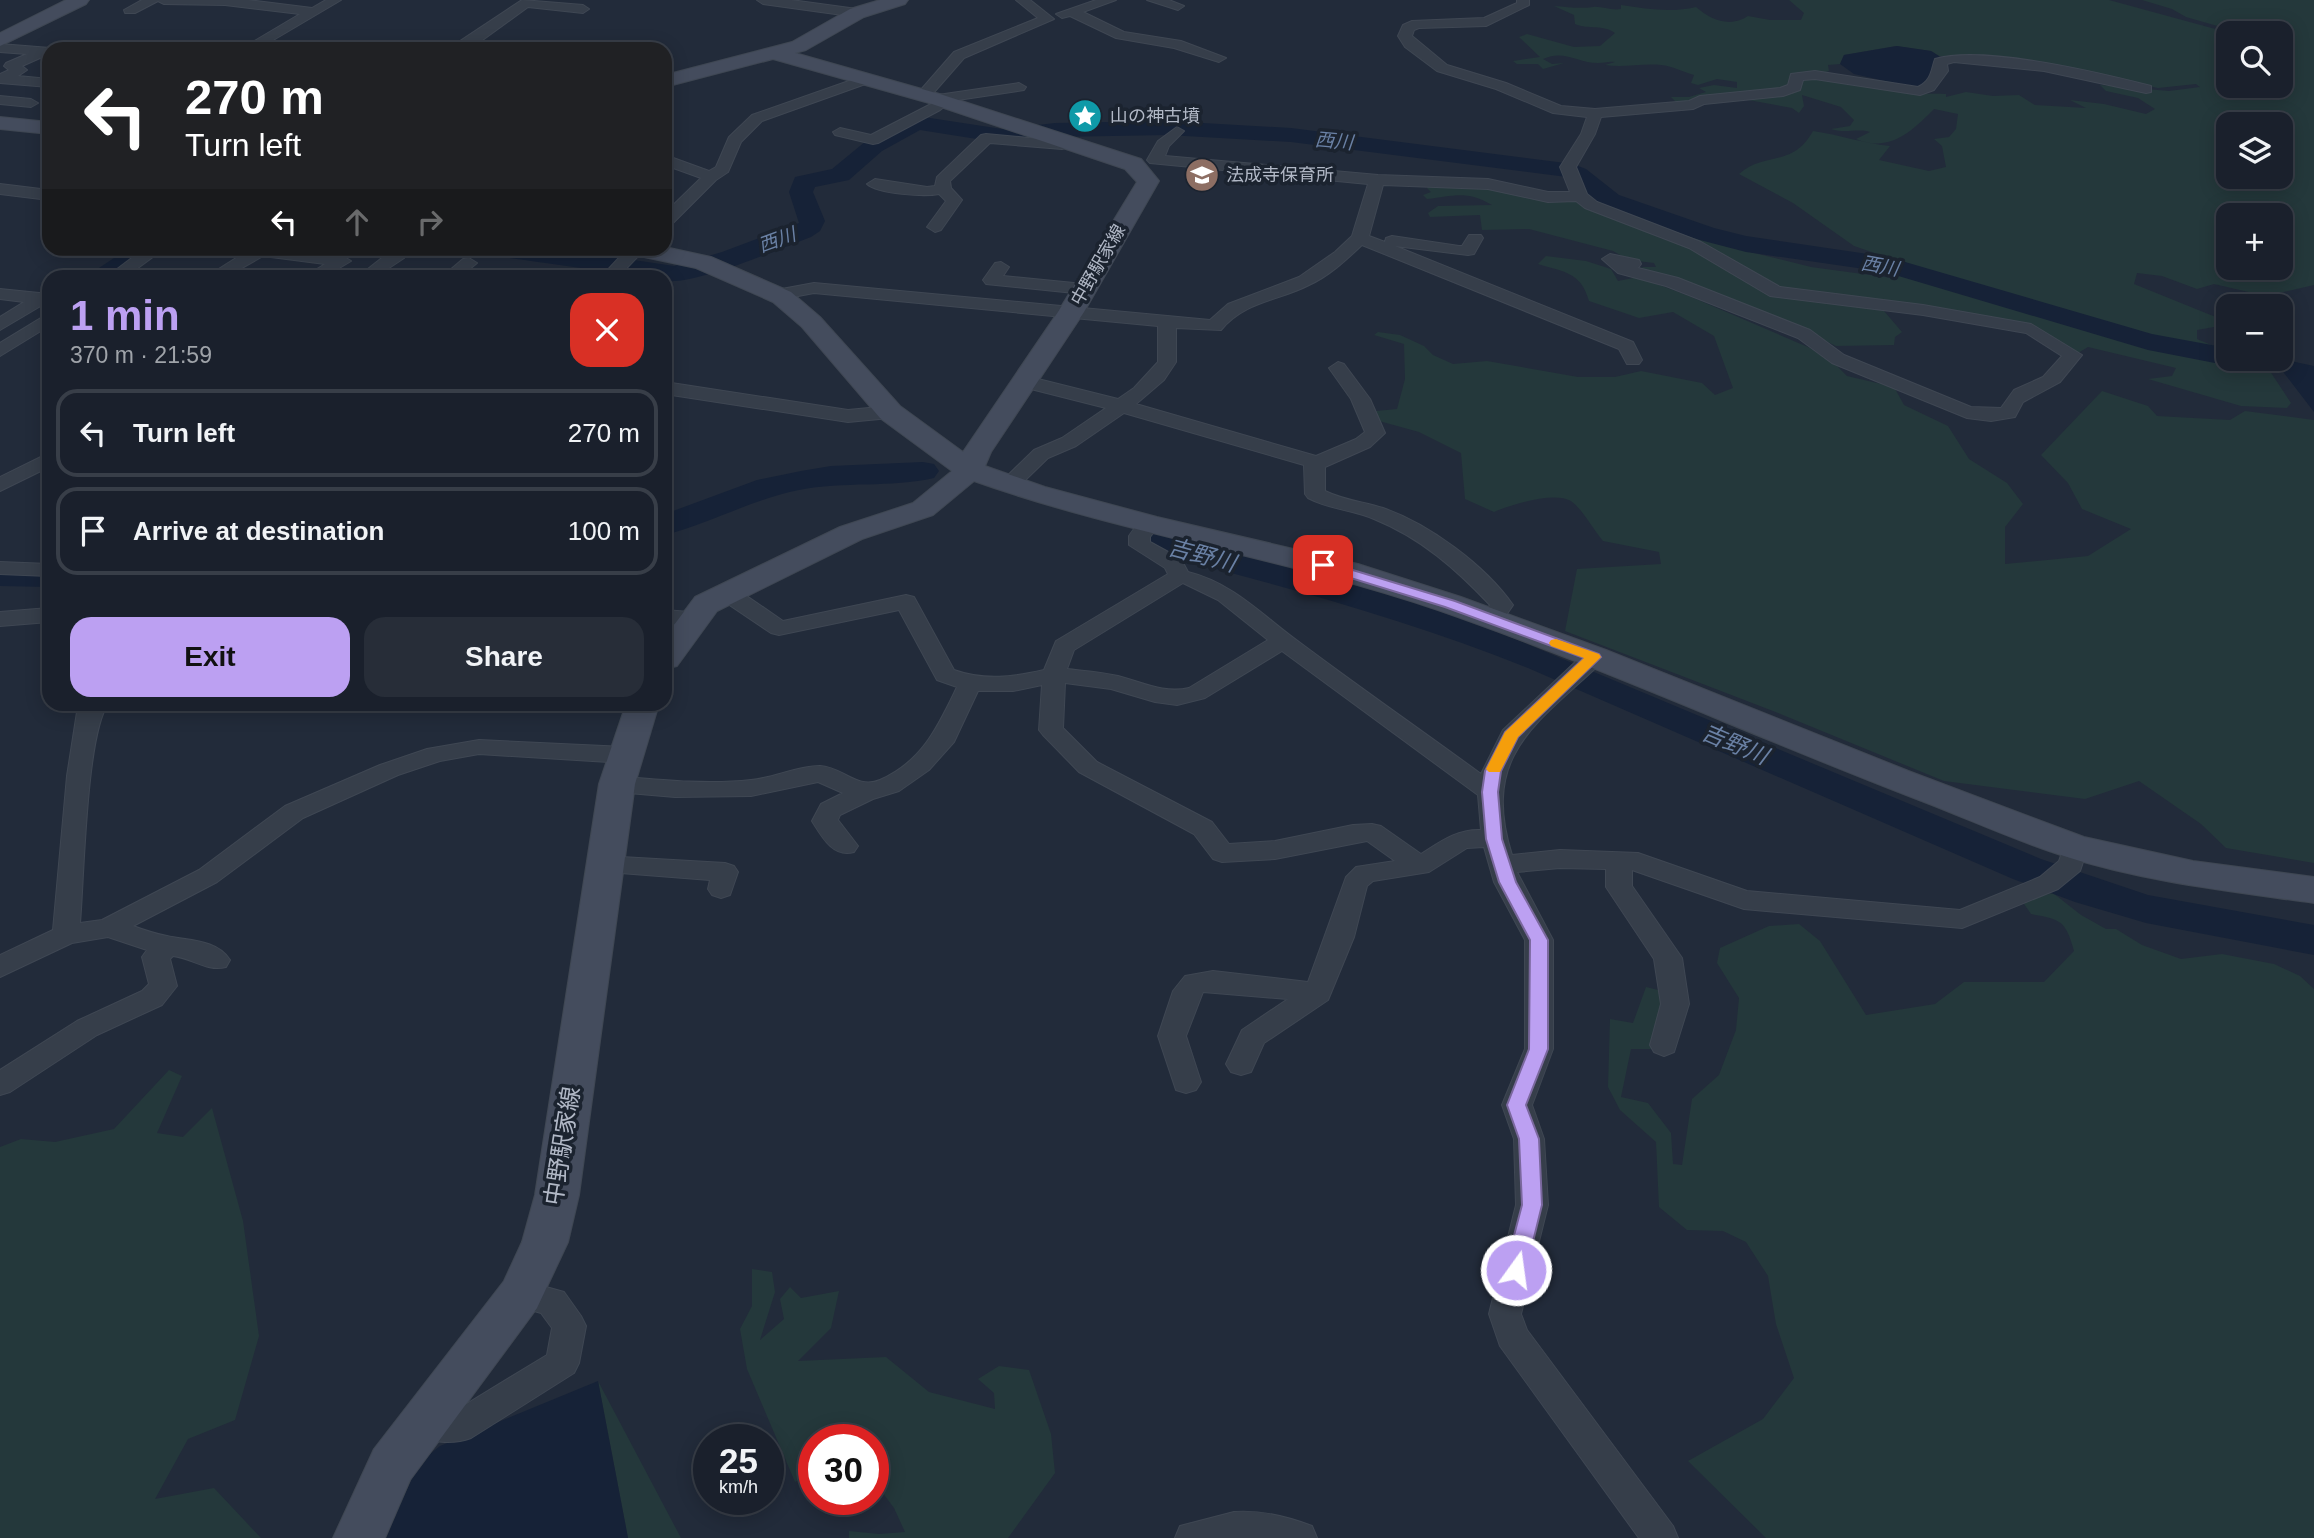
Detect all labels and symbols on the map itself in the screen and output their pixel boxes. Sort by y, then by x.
place icon: 山の神古墳 [1066,97,1104,135]
place label: 山の神古墳 [1110,106,1200,126]
water label: 西川 [1314,129,1356,153]
school or university icon: 法成寺保育所 [1183,156,1221,194]
place label: 法成寺保育所 [1226,165,1334,185]
street label: 中野駅家線 [1067,221,1129,309]
water label: 西川 [756,223,800,256]
water label: 西川 [1859,252,1902,280]
water label: 吉野川 [1165,534,1242,577]
pin [1293,535,1353,595]
water label: 吉野川 [1698,719,1775,771]
street label: 中野駅家線 [539,1085,585,1207]
position arrow [1479,1233,1553,1307]
speed limit sign: 30 [798,1424,889,1515]

